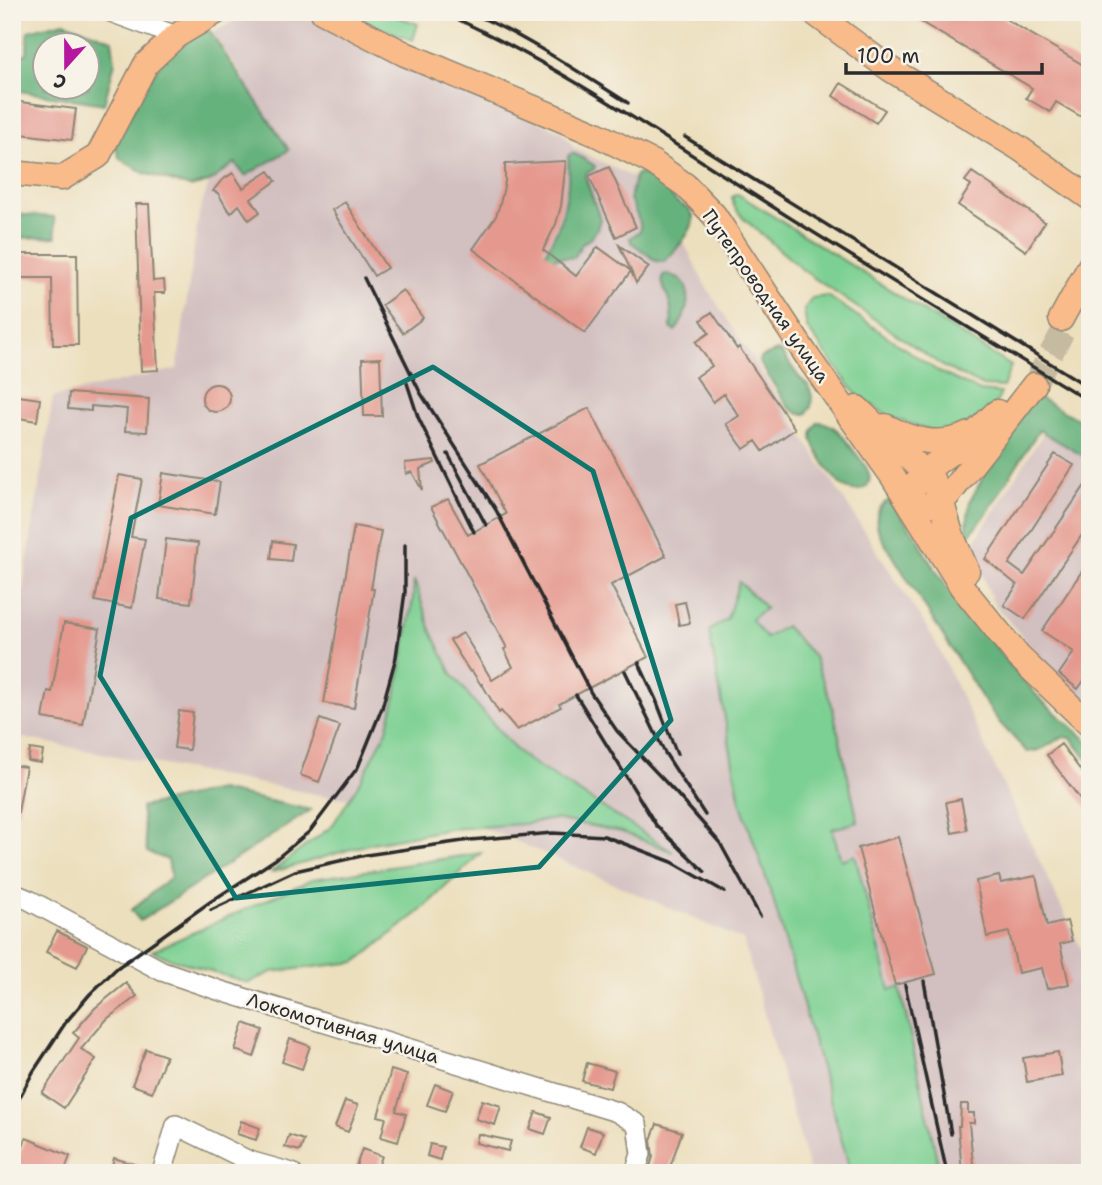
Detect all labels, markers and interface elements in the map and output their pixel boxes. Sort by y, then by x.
north arrow [32,32,102,102]
scale bar [846,32,1042,76]
text: 100 m [857,42,920,70]
text: С [50,68,70,95]
street label: Путепроводная улица [697,204,835,388]
street label: Локомотивная улица [244,987,442,1069]

